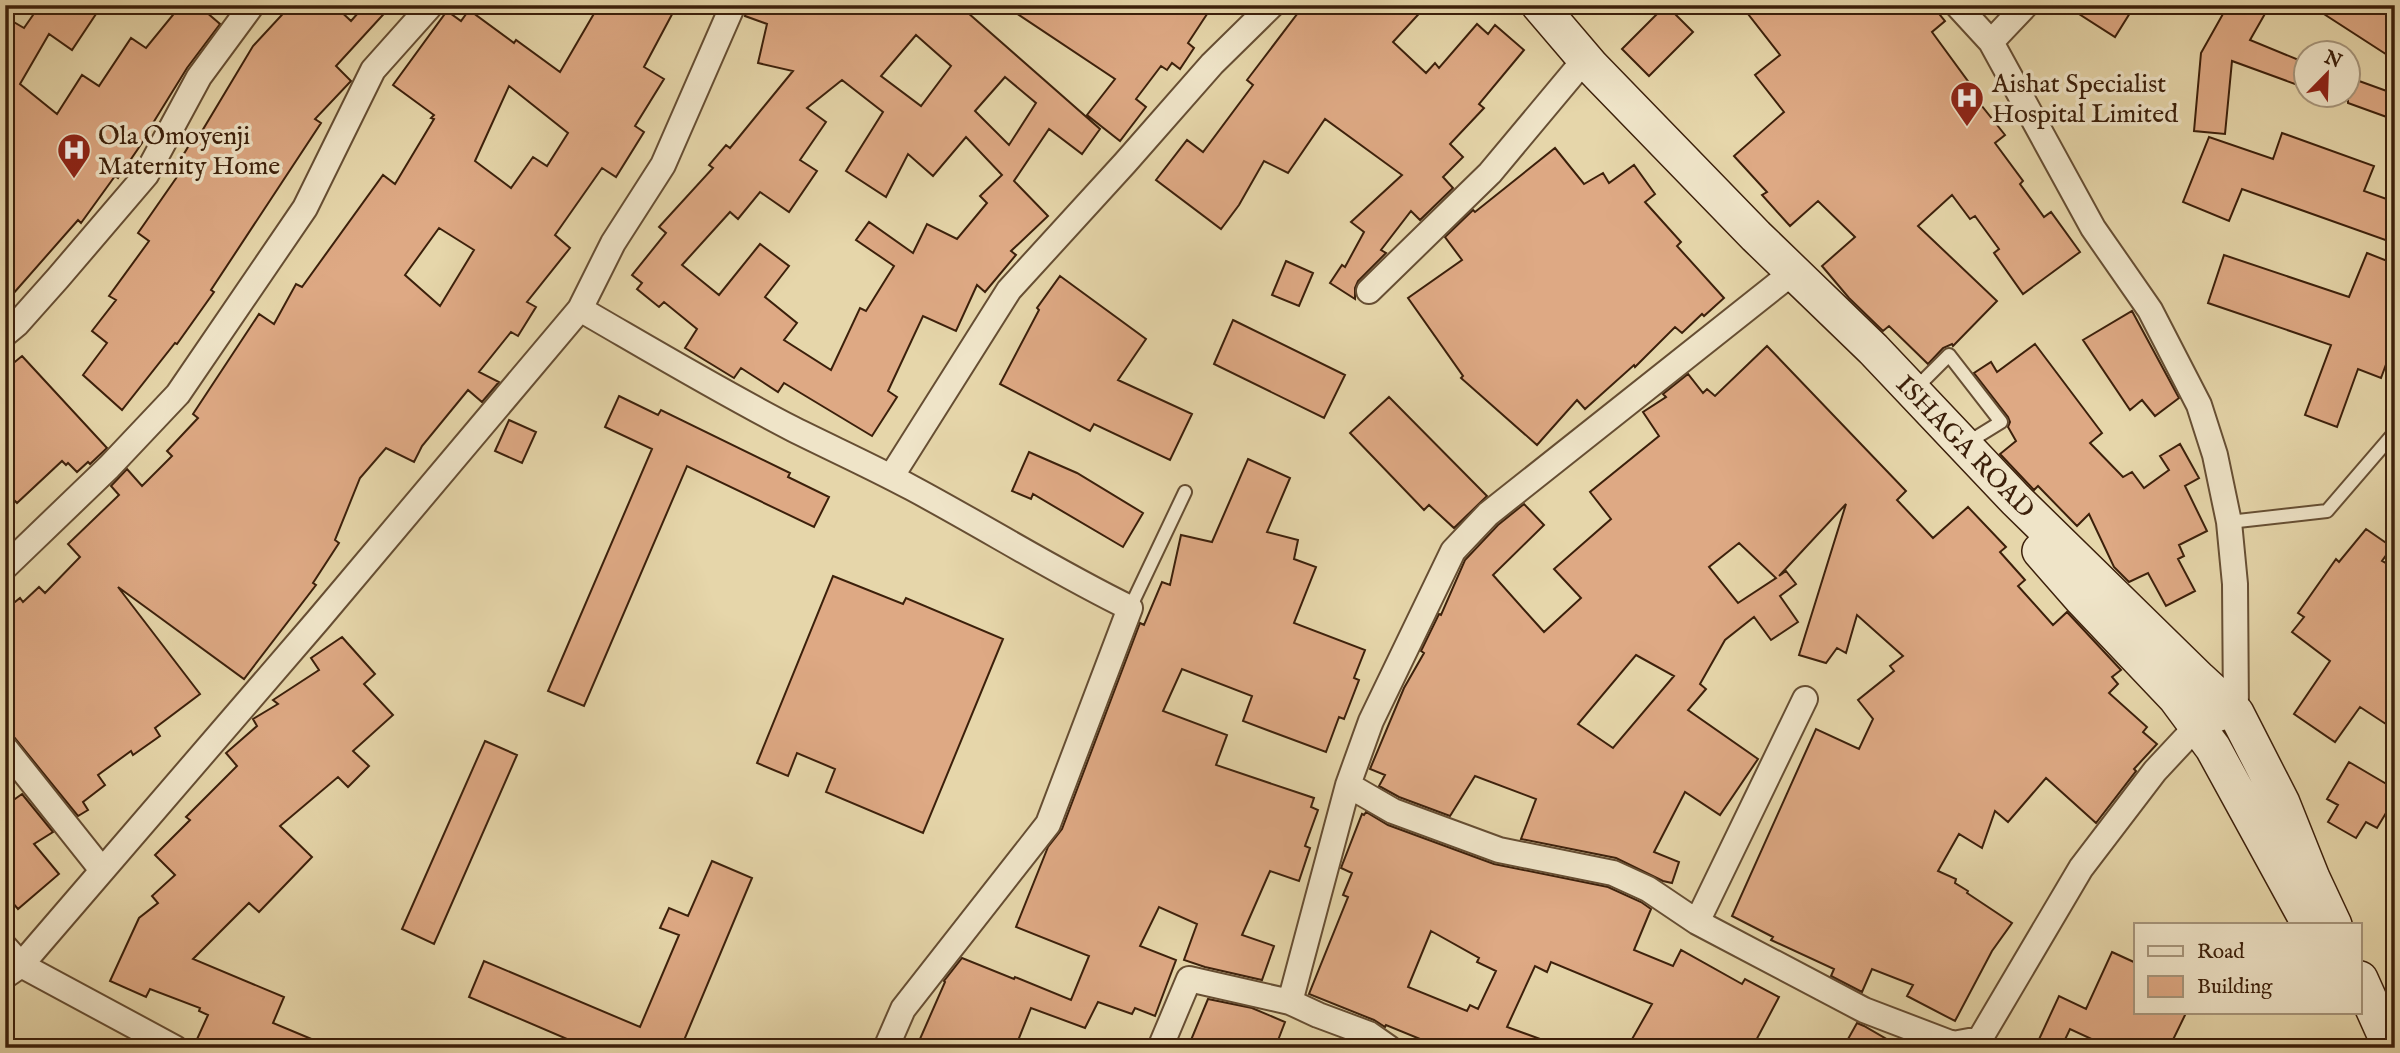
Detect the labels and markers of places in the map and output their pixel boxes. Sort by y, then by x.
place label: Aishat Specialist Hospital Limited [1991,68,2178,131]
hospital icon: Aishat Specialist Hospital Limited [1948,79,1986,128]
place label: Ola Omoyenji Maternity Home [98,120,280,183]
hospital icon: Ola Omoyenji Maternity Home [55,131,93,180]

